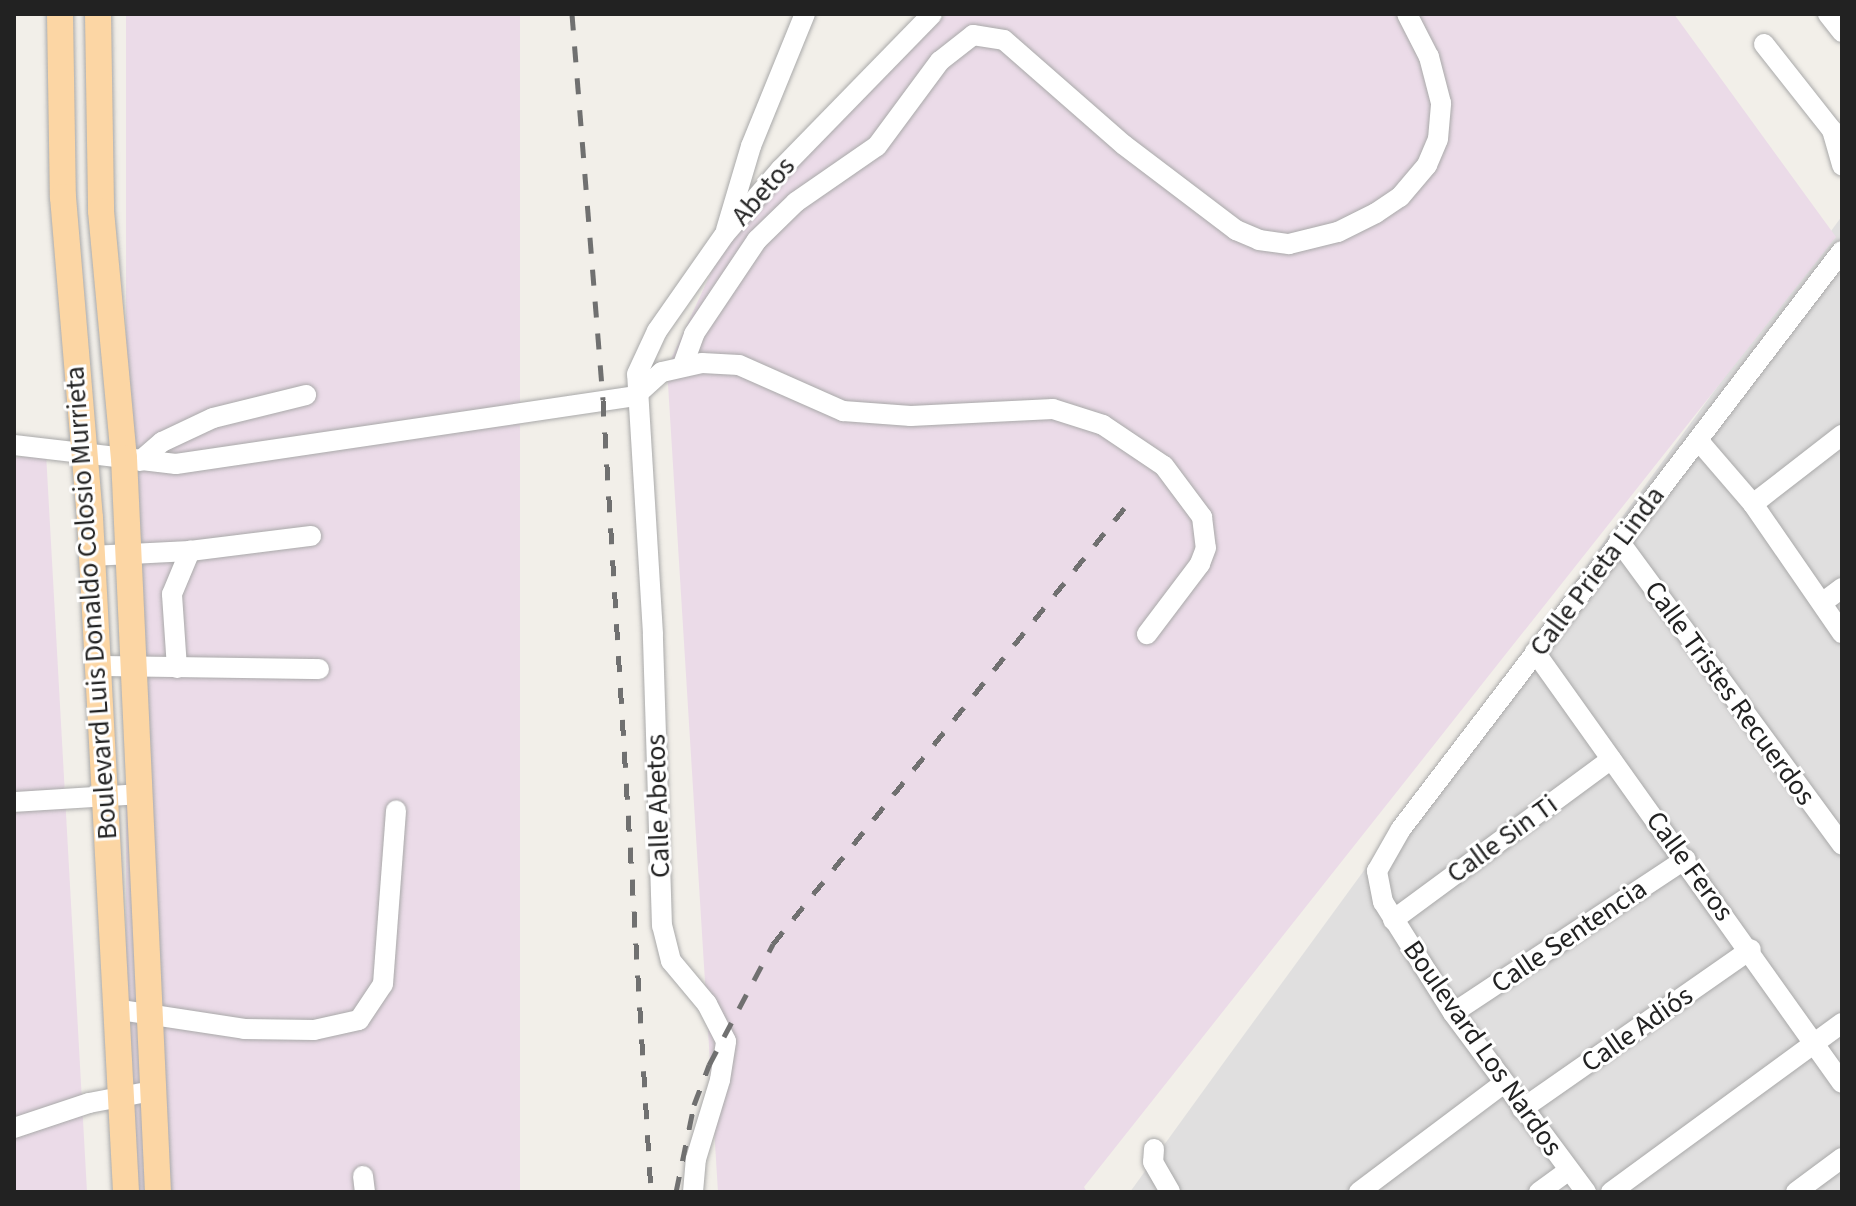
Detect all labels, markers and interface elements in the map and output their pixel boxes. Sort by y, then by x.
street label: Abetos [724,150,802,232]
street label: Boulevard Luis Donaldo Colosio Murrieta [58,365,124,841]
street label: Calle Prieta Linda [1522,479,1672,663]
street label: Calle Tristes Recuerdos [1637,574,1823,812]
street label: Calle Abetos [639,733,677,879]
street label: Calle Sin Ti [1440,788,1564,890]
street label: Calle Feros [1639,805,1741,927]
street label: Calle Sentencia [1485,872,1653,1000]
street label: Boulevard Los Nardos [1396,934,1570,1162]
street label: Calle Adiós [1575,978,1699,1080]

